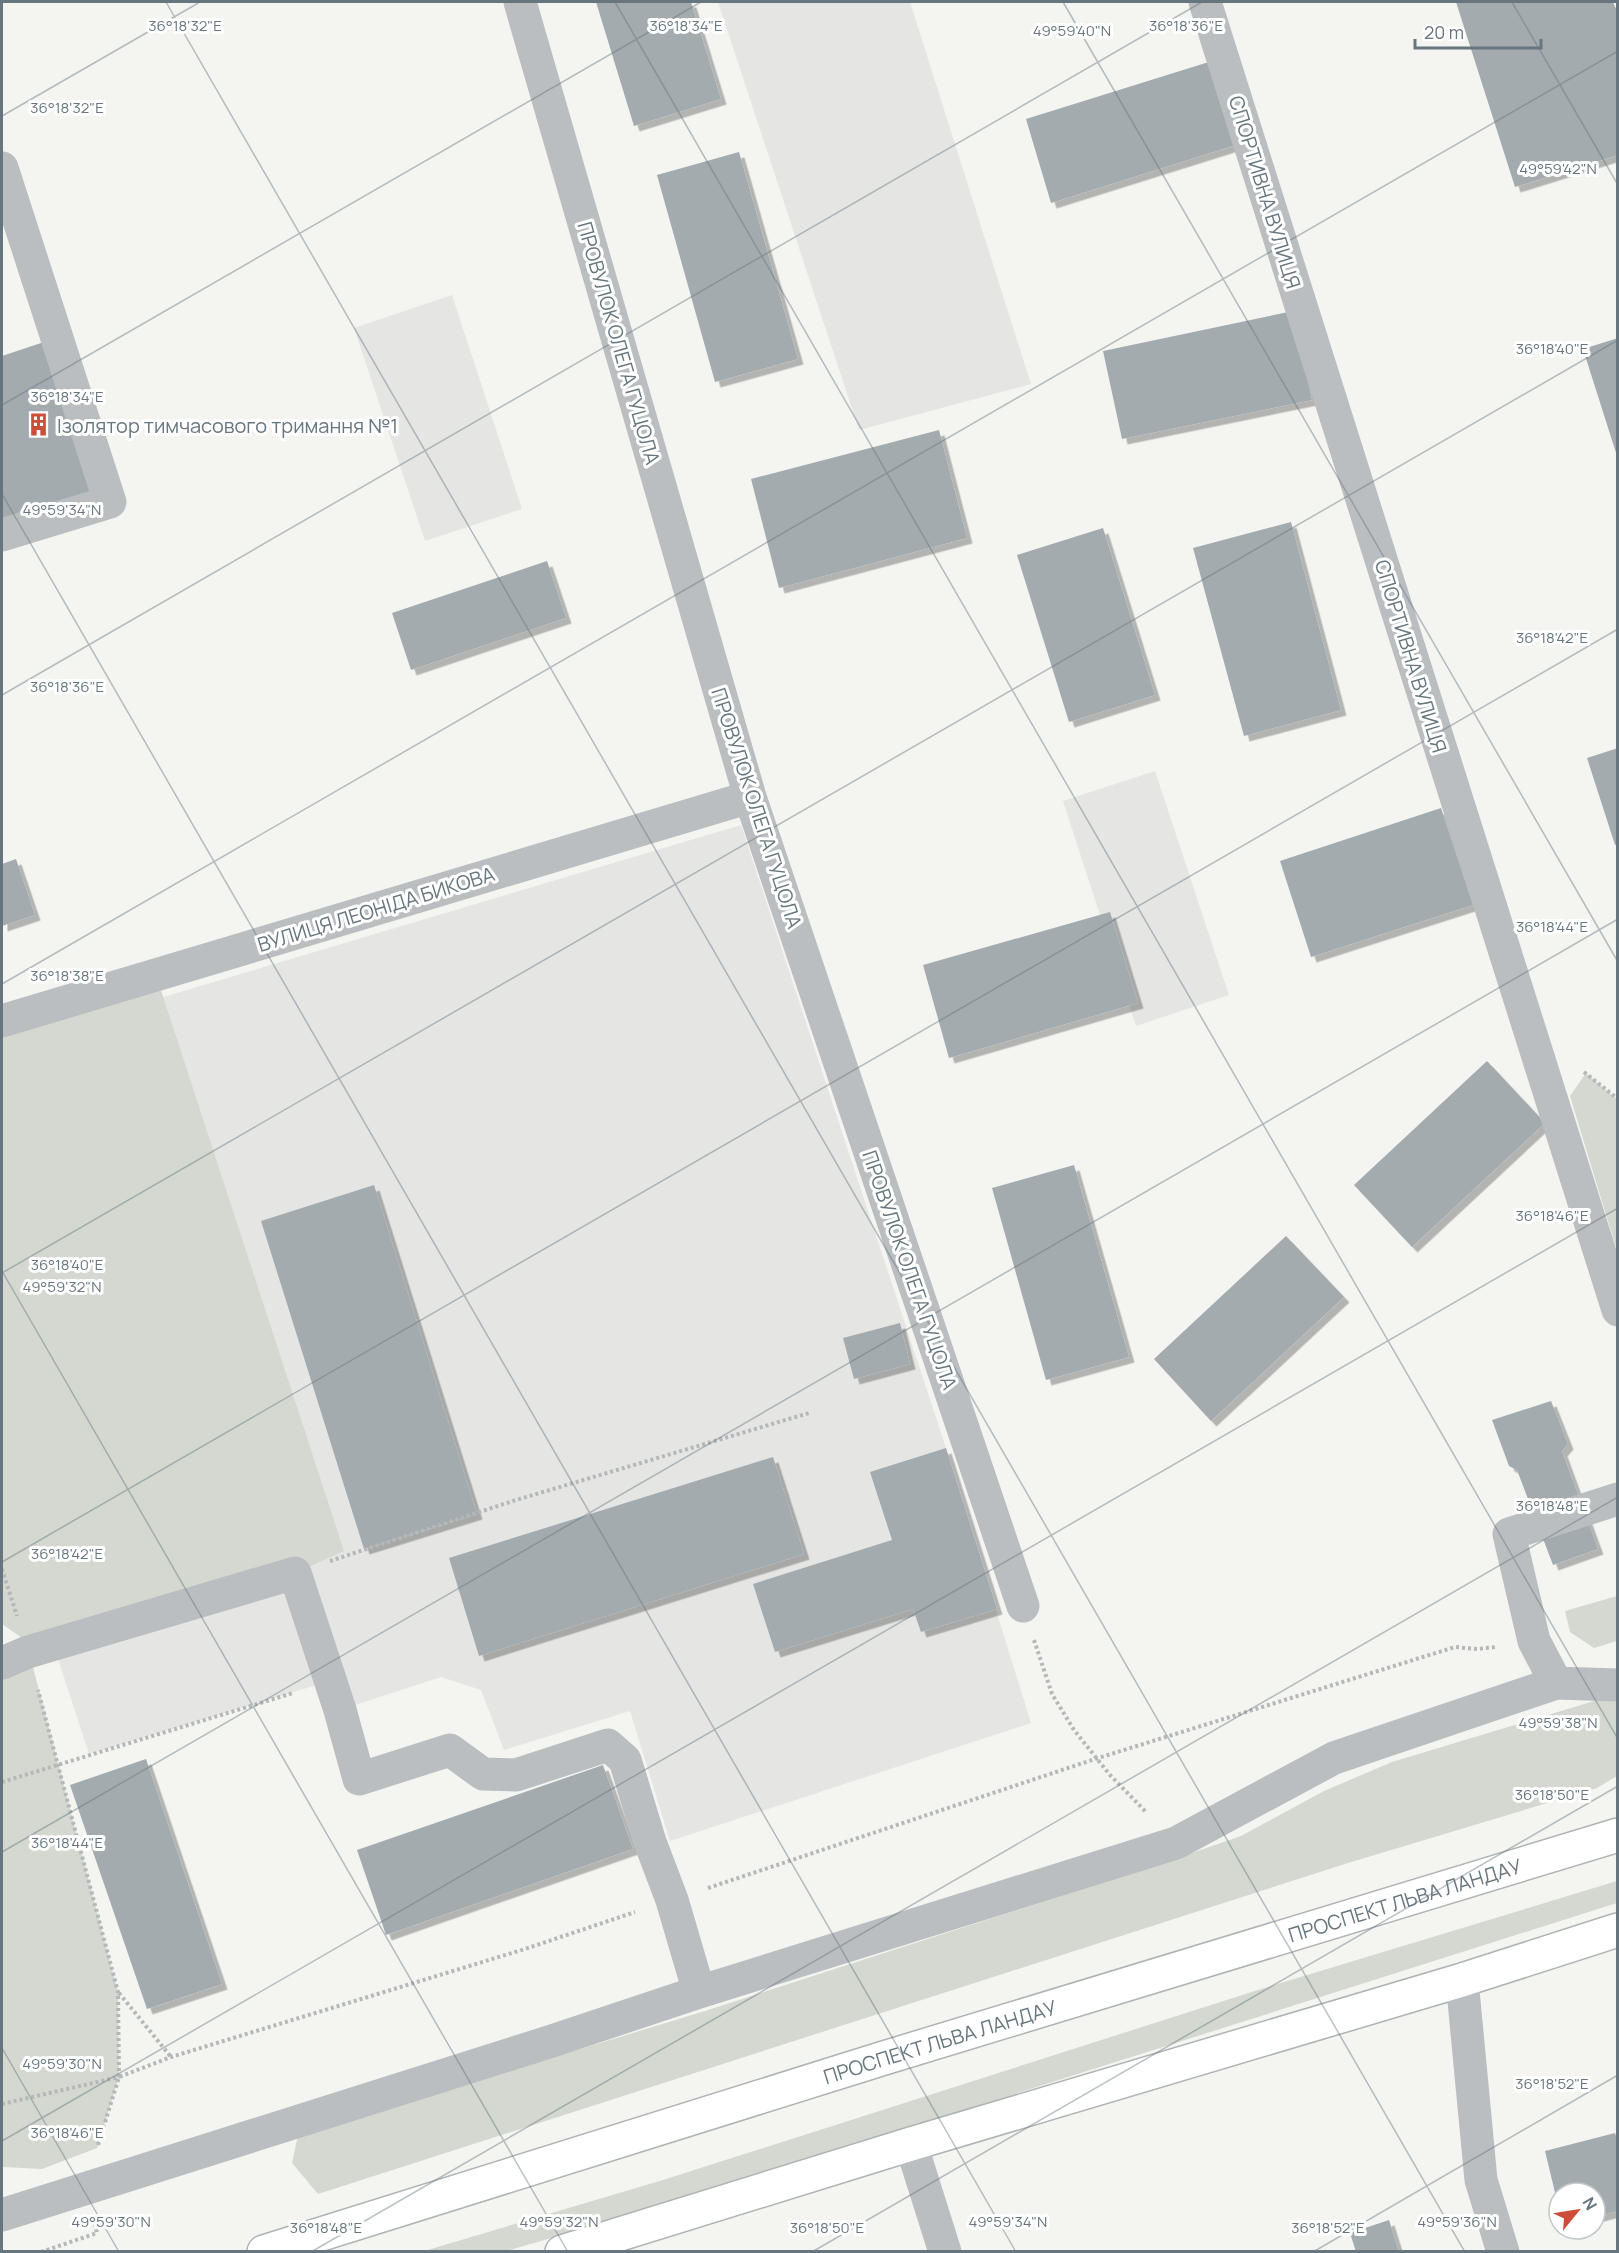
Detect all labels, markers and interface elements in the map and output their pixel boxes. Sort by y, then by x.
scale bar [1415,12,1541,50]
text: 36°18'32"E [148,15,222,36]
text: 36°18'34"E [649,15,723,36]
text: 36°18'36"E [1149,15,1223,36]
text: 49°59'40"N [1033,20,1111,41]
text: 20 m [1424,20,1464,44]
street label: СПОРТИВНА ВУЛИЦЯ [1223,92,1307,292]
text: 36°18'32"E [30,97,104,118]
text: 49°59'42"N [1519,158,1597,179]
street label: ПРОВУЛОК ОЛЕГА ГУЦОЛА [571,218,667,468]
text: 36°18'40"E [1516,338,1588,359]
text: 36°18'34"E [30,386,104,407]
building icon: Ізолятор тимчасового тримання №1 [26,412,52,438]
place label: Ізолятор тимчасового тримання №1 [57,412,398,439]
text: 49°59'34"N [23,499,101,520]
street label: СПОРТИВНА ВУЛИЦЯ [1369,556,1453,756]
text: 36°18'42"E [1516,627,1588,648]
text: 36°18'36"E [30,676,104,697]
street label: ПРОВУЛОК ОЛЕГА ГУЦОЛА [705,684,809,932]
street label: ВУЛИЦЯ ЛЕОНІДА БИКОВА [254,860,498,958]
text: 36°18'44"E [1516,916,1588,937]
text: 36°18'38"E [30,965,104,986]
street label: ПРОВУЛОК ОЛЕГА ГУЦОЛА [856,1147,964,1394]
text: 36°18'46"E [1516,1205,1588,1226]
text: 36°18'40"E [31,1254,103,1275]
text: 49°59'32"N [23,1276,101,1297]
text: 36°18'48"E [1516,1495,1588,1516]
text: 36°18'42"E [31,1543,103,1564]
text: 49°59'38"N [1518,1712,1598,1733]
text: 36°18'50"E [1515,1784,1589,1805]
text: 36°18'44"E [31,1832,103,1853]
street label: ПРОСПЕКТ ЛЬВА ЛАНДАУ [1285,1851,1525,1948]
street label: ПРОСПЕКТ ЛЬВА ЛАНДАУ [820,1993,1060,2090]
text: 49°59'30"N [22,2053,102,2074]
text: 36°18'52"E [1515,2073,1589,2094]
text: 36°18'46"E [31,2122,103,2143]
north arrow [1547,2181,1607,2241]
text: N [1578,2193,1602,2214]
text: 49°59'30"N [71,2211,151,2232]
text: 49°59'32"N [520,2211,598,2232]
text: 49°59'34"N [969,2211,1047,2232]
text: 49°59'36"N [1417,2211,1497,2232]
text: 36°18'48"E [290,2217,362,2238]
text: 36°18'50"E [790,2217,864,2238]
text: 36°18'52"E [1291,2217,1365,2238]

